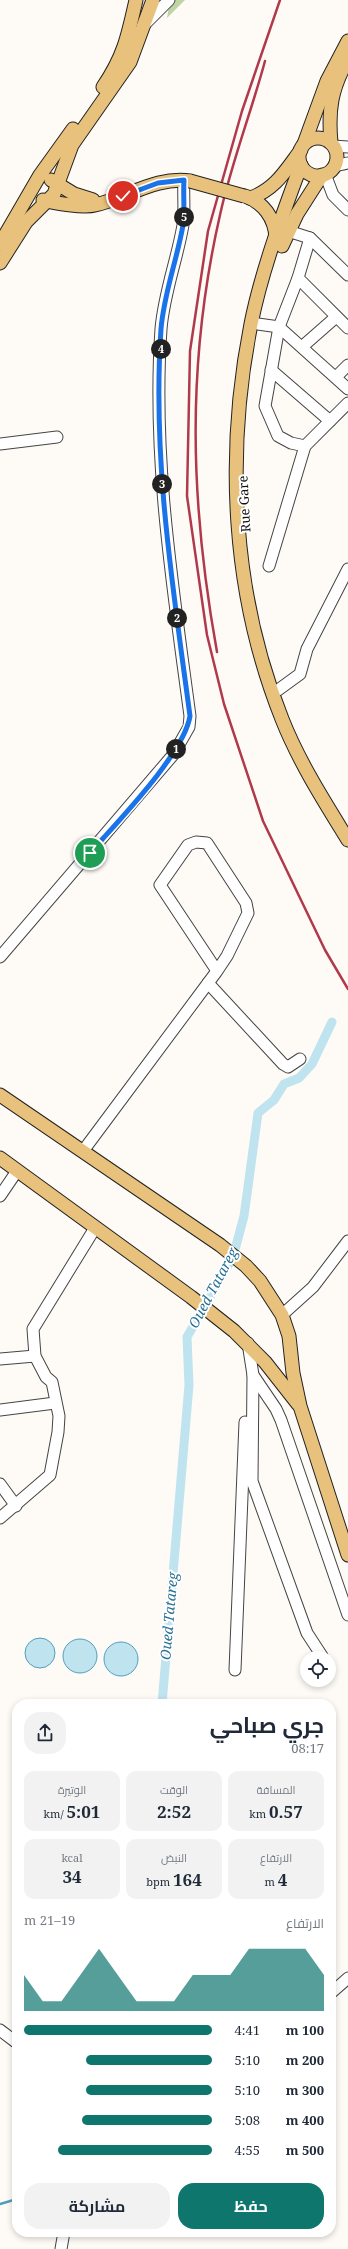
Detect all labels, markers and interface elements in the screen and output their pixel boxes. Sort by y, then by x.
pin [106,179,140,213]
icon: check [112,185,134,207]
pin: 5 [174,207,194,227]
text: 5 [181,209,187,224]
pin: 4 [151,339,171,359]
text: 4 [158,341,164,356]
pin: 3 [152,474,172,494]
street label: Rue Gare [234,475,254,533]
text: 3 [159,476,165,491]
pin: 2 [167,608,187,628]
text: 2 [174,610,180,625]
pin: 1 [166,739,186,759]
text: 1 [173,741,179,756]
pin [73,836,107,870]
icon: arrive [79,842,101,864]
water label: Oued Tatareg [184,1243,242,1331]
water label: Oued Tatareg [155,1570,182,1661]
map controls [300,1651,336,1687]
button: locate [300,1651,336,1687]
text: جري صباحي [210,1709,324,1739]
button: share [24,1712,66,1754]
text: 08:17 [291,1739,324,1757]
text: الوتيرة [58,1782,86,1797]
text: الوقت [160,1782,188,1797]
text: المسافة [256,1782,296,1797]
text: 5:01 [66,1800,100,1823]
text: 2:52 [157,1800,191,1823]
text: 0.57 [269,1800,303,1823]
text: /km [44,1806,66,1821]
text: km [249,1806,269,1821]
text: kcal [61,1850,83,1865]
text: النبض [161,1850,187,1865]
text: الارتفاع [260,1850,292,1865]
text: 34 [62,1865,82,1888]
text: 164 [173,1868,202,1891]
text: 4 [278,1868,287,1891]
text: bpm [146,1874,173,1889]
text: m [265,1874,278,1889]
text: 19–21 m [24,1911,75,1929]
text: الارتفاع [286,1914,324,1932]
text: 4:41 [234,2021,260,2039]
text: 100 m [286,2021,324,2039]
text: 5:10 [234,2051,260,2069]
text: 200 m [286,2051,324,2069]
text: 5:10 [234,2081,260,2099]
text: 300 m [286,2081,324,2099]
text: 5:08 [234,2111,260,2129]
text: 400 m [286,2111,324,2129]
text: 4:55 [234,2141,260,2159]
text: 500 m [286,2141,324,2159]
button: مشاركة [24,2183,170,2229]
button: حفظ [178,2183,324,2229]

